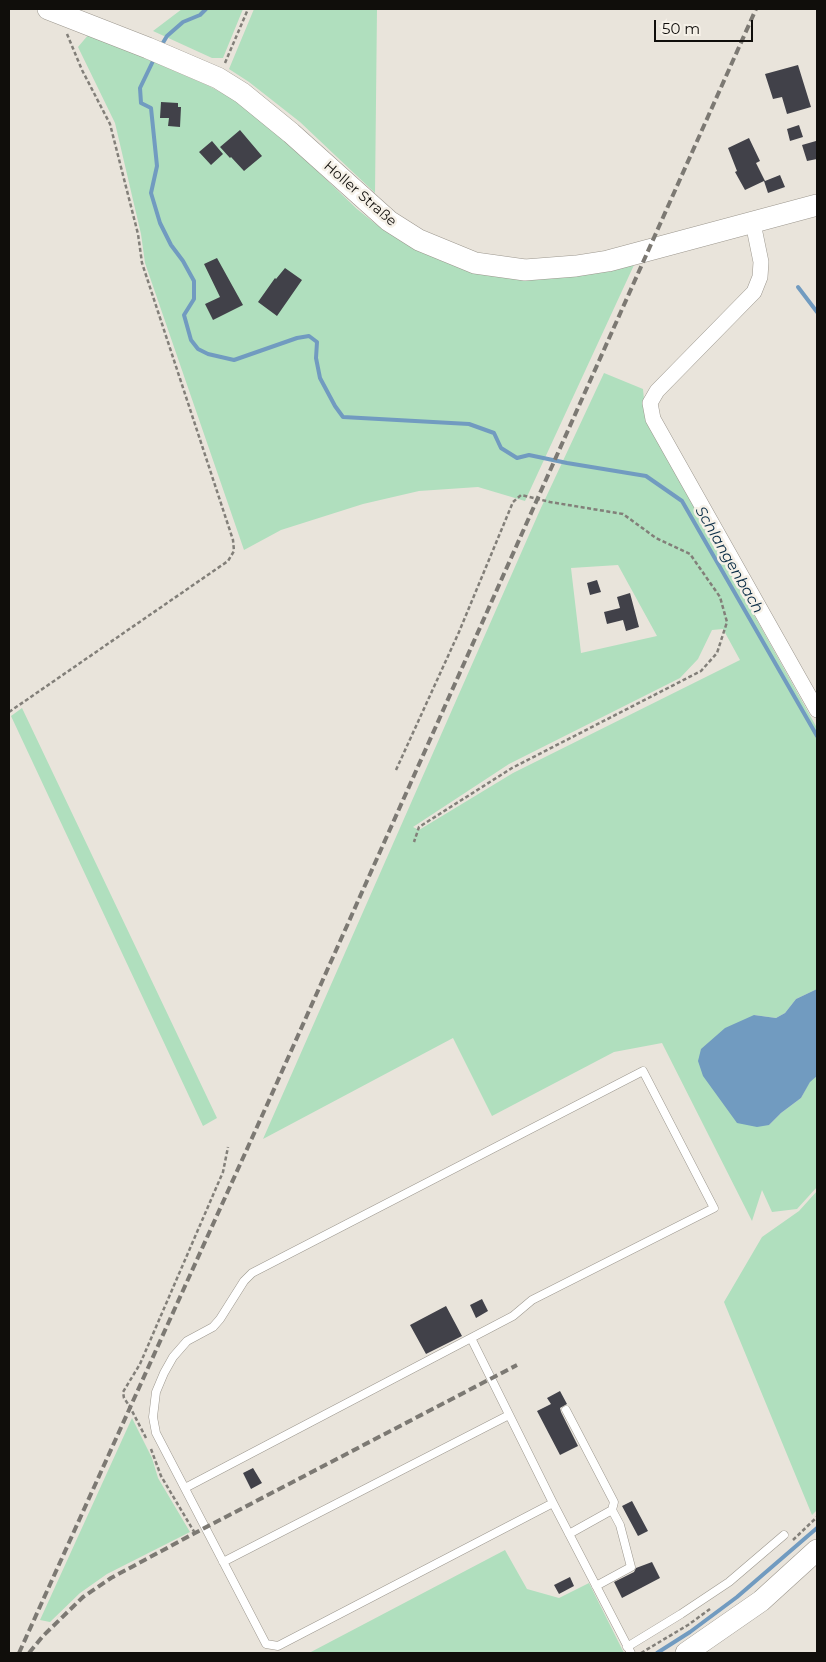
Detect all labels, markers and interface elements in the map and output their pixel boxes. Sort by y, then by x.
scale bar [656,10,755,42]
text: 50 m [662,19,700,38]
street label: Holler Straße [320,158,400,230]
water label: Schlangenbach [691,503,767,617]

